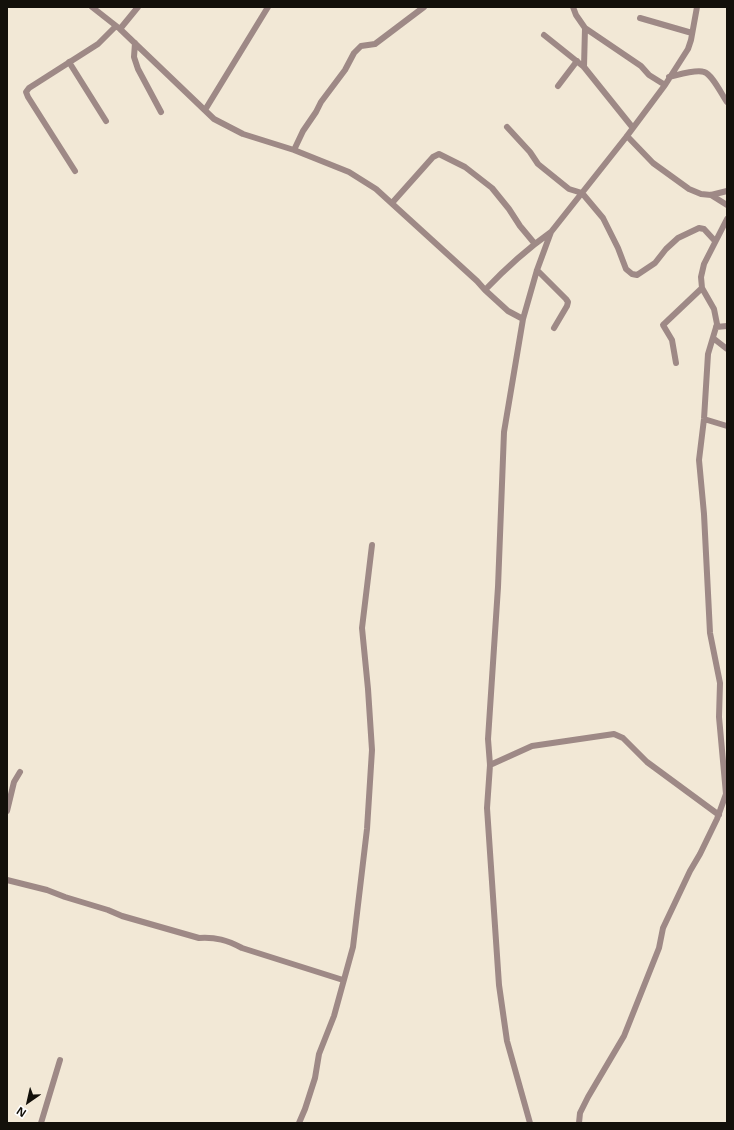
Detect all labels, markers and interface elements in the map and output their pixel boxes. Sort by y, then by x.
north arrow [8,1082,48,1122]
text: N [13,1104,29,1121]

